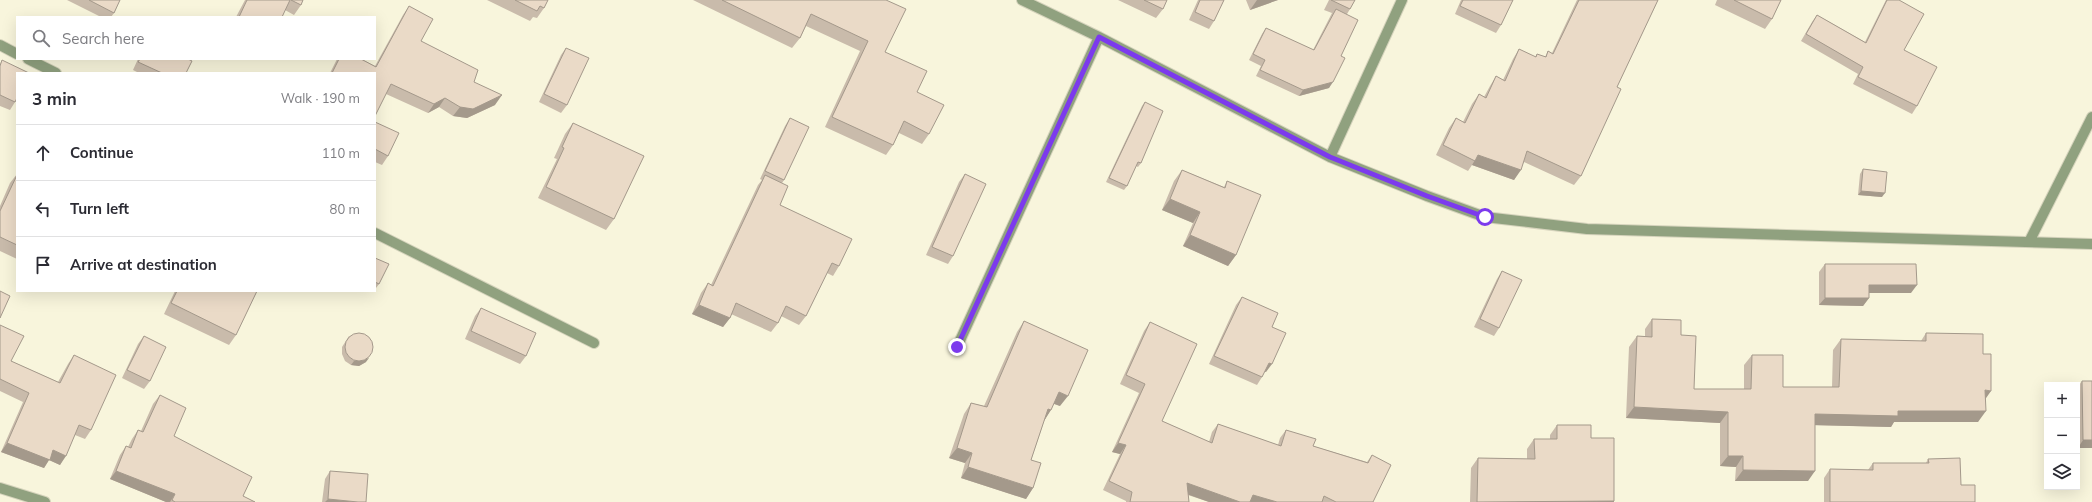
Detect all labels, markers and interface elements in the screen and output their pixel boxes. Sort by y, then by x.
search box [16,16,376,60]
icon: search [30,27,52,49]
text: Search here [62,29,144,48]
text: 3 min [32,88,77,109]
text: Walk · 190 m [281,90,360,106]
icon: ahead [32,142,54,164]
text: Continue [70,143,133,162]
text: 110 m [322,145,360,161]
icon: left [32,198,54,220]
text: Turn left [70,199,129,218]
text: 80 m [330,201,360,217]
route start [1476,208,1494,226]
icon: arrive [32,254,54,276]
text: Arrive at destination [70,255,217,274]
route end [948,338,966,356]
map controls [2044,382,2080,490]
button: + [2044,382,2080,418]
button: − [2044,418,2080,454]
button: layers [2044,454,2080,490]

